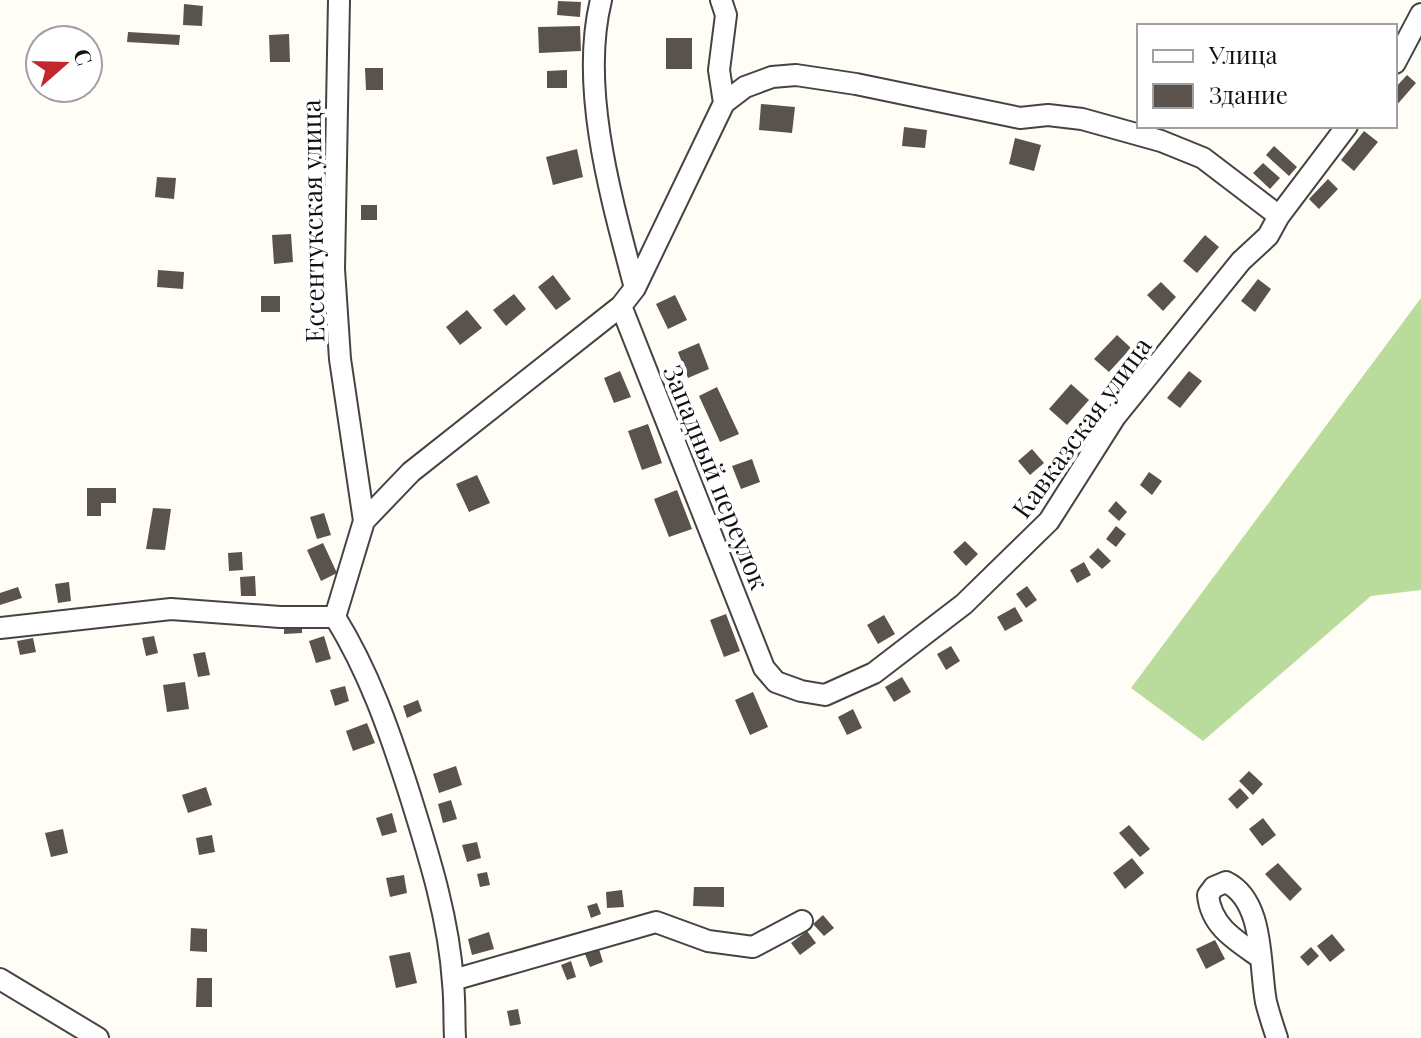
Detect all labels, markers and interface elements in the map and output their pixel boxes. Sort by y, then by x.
north arrow [24,24,104,104]
legend [1137,24,1397,128]
text: Улица [1208,38,1278,70]
text: С [67,44,100,69]
text: Здание [1209,78,1288,110]
street label: Ессентукская улица [292,99,332,343]
street label: Кавказская улица [1003,329,1159,525]
street label: Западный переулок [656,360,778,595]

